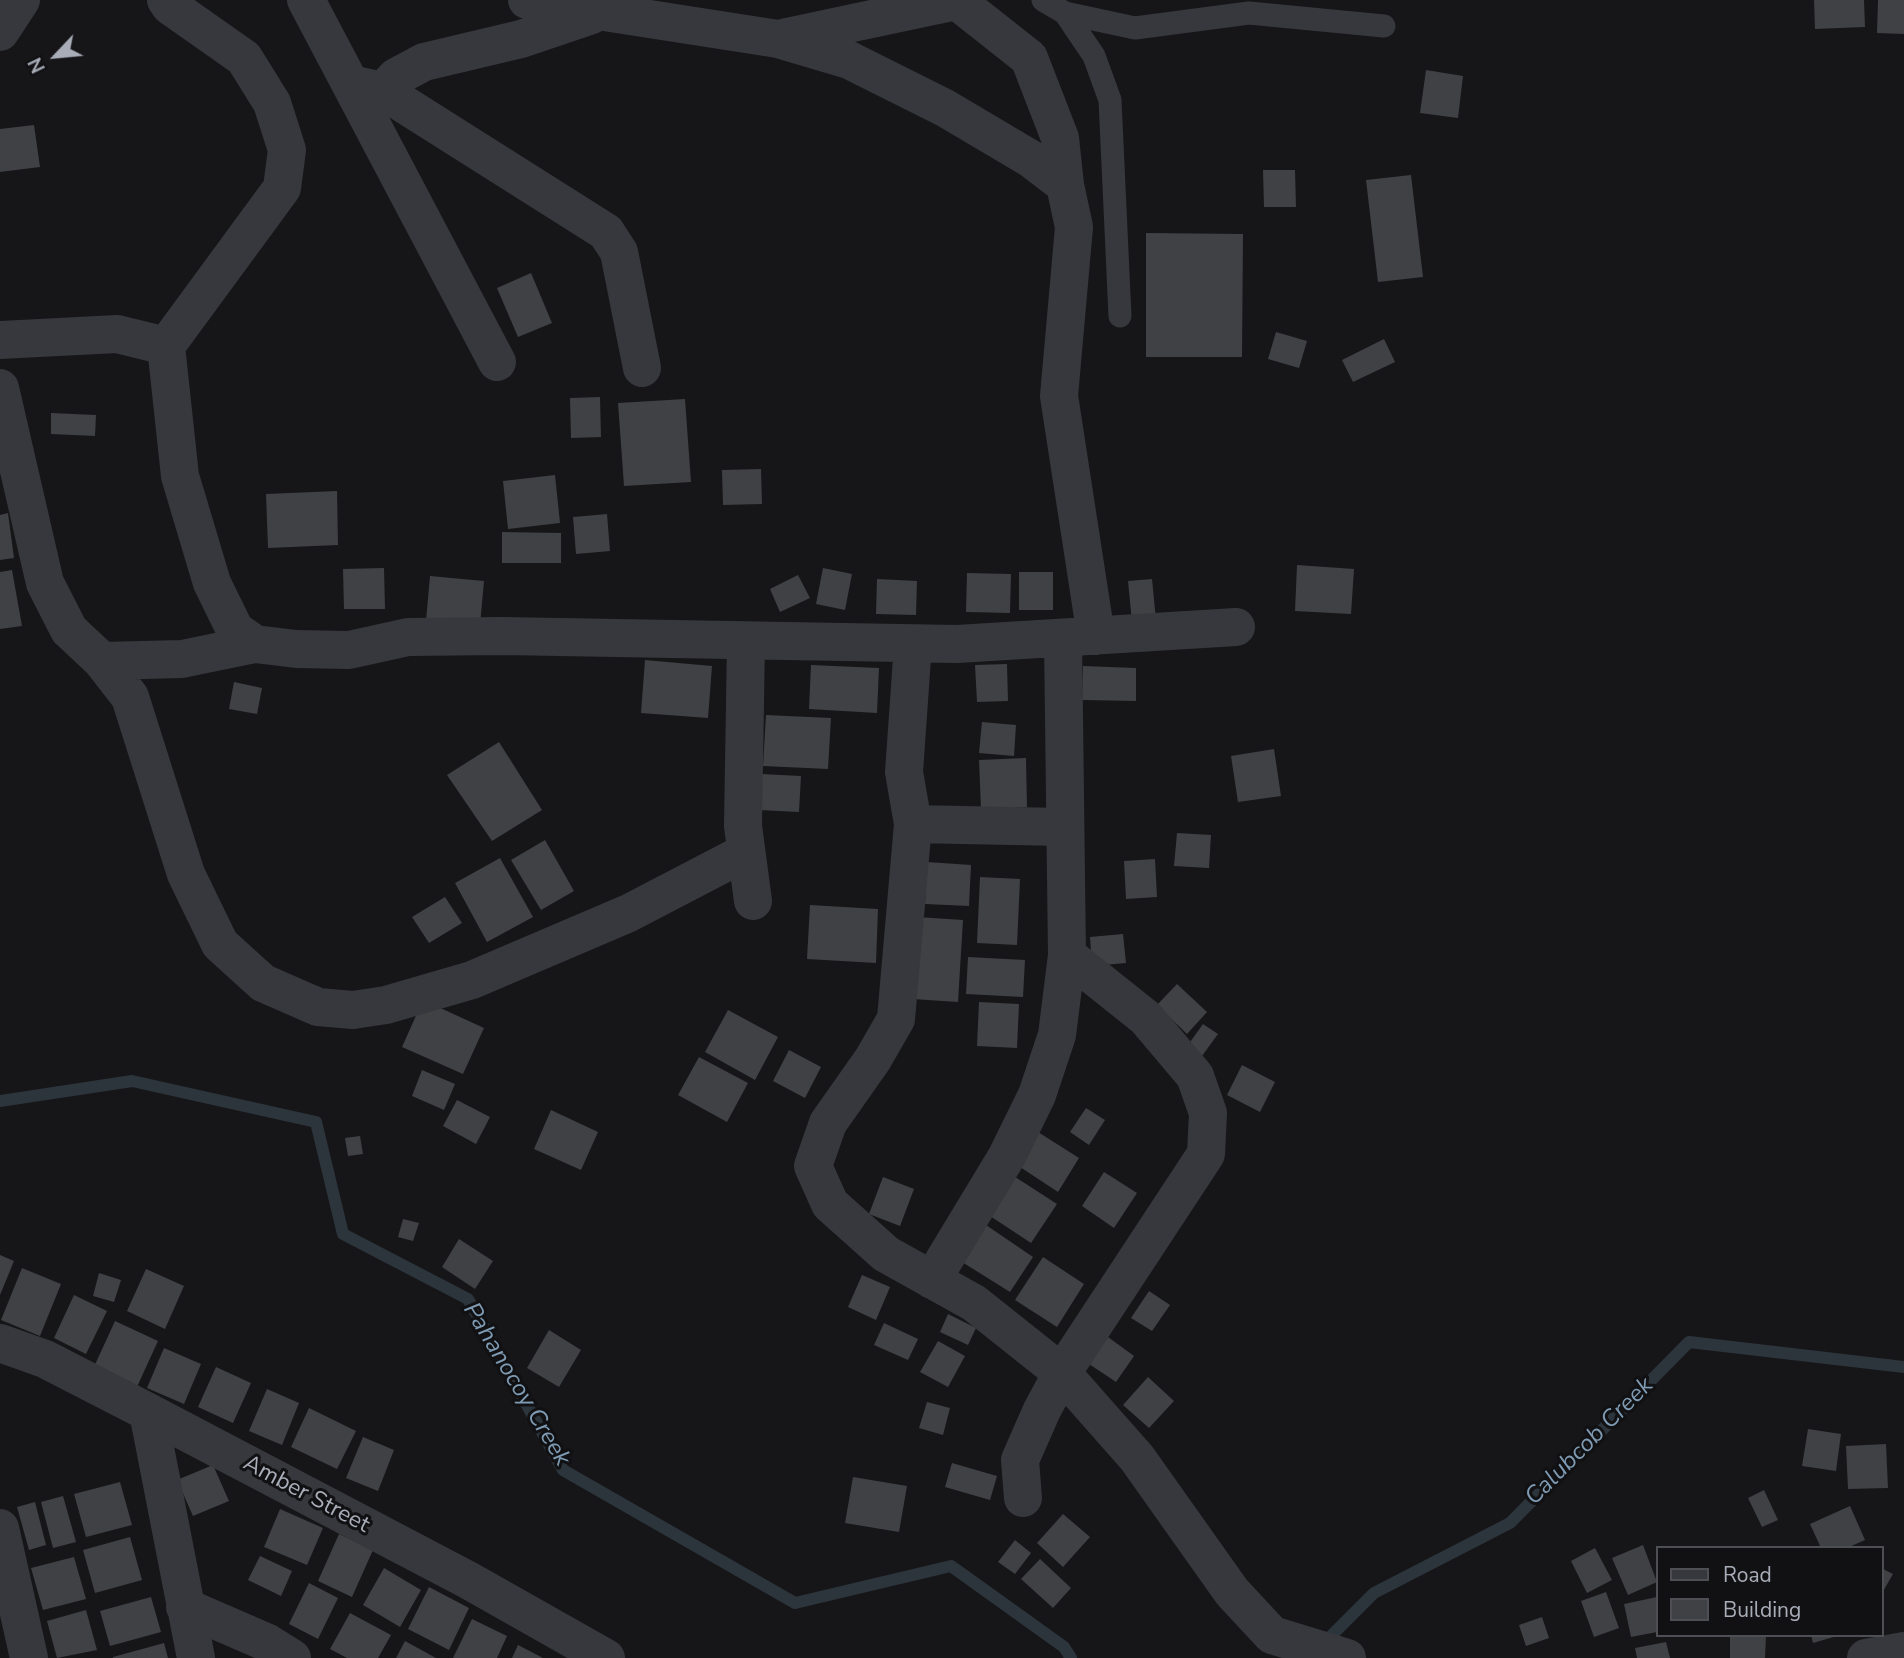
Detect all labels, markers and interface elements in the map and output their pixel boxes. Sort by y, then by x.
north arrow [21,21,91,91]
text: N [22,53,52,77]
water label: Pahanocoy Creek [456,1298,576,1472]
water label: Calubcob Creek [1520,1372,1660,1512]
street label: Amber Street [238,1450,374,1540]
legend [1656,1546,1883,1637]
text: Road [1723,1561,1772,1589]
text: Building [1723,1596,1801,1624]

